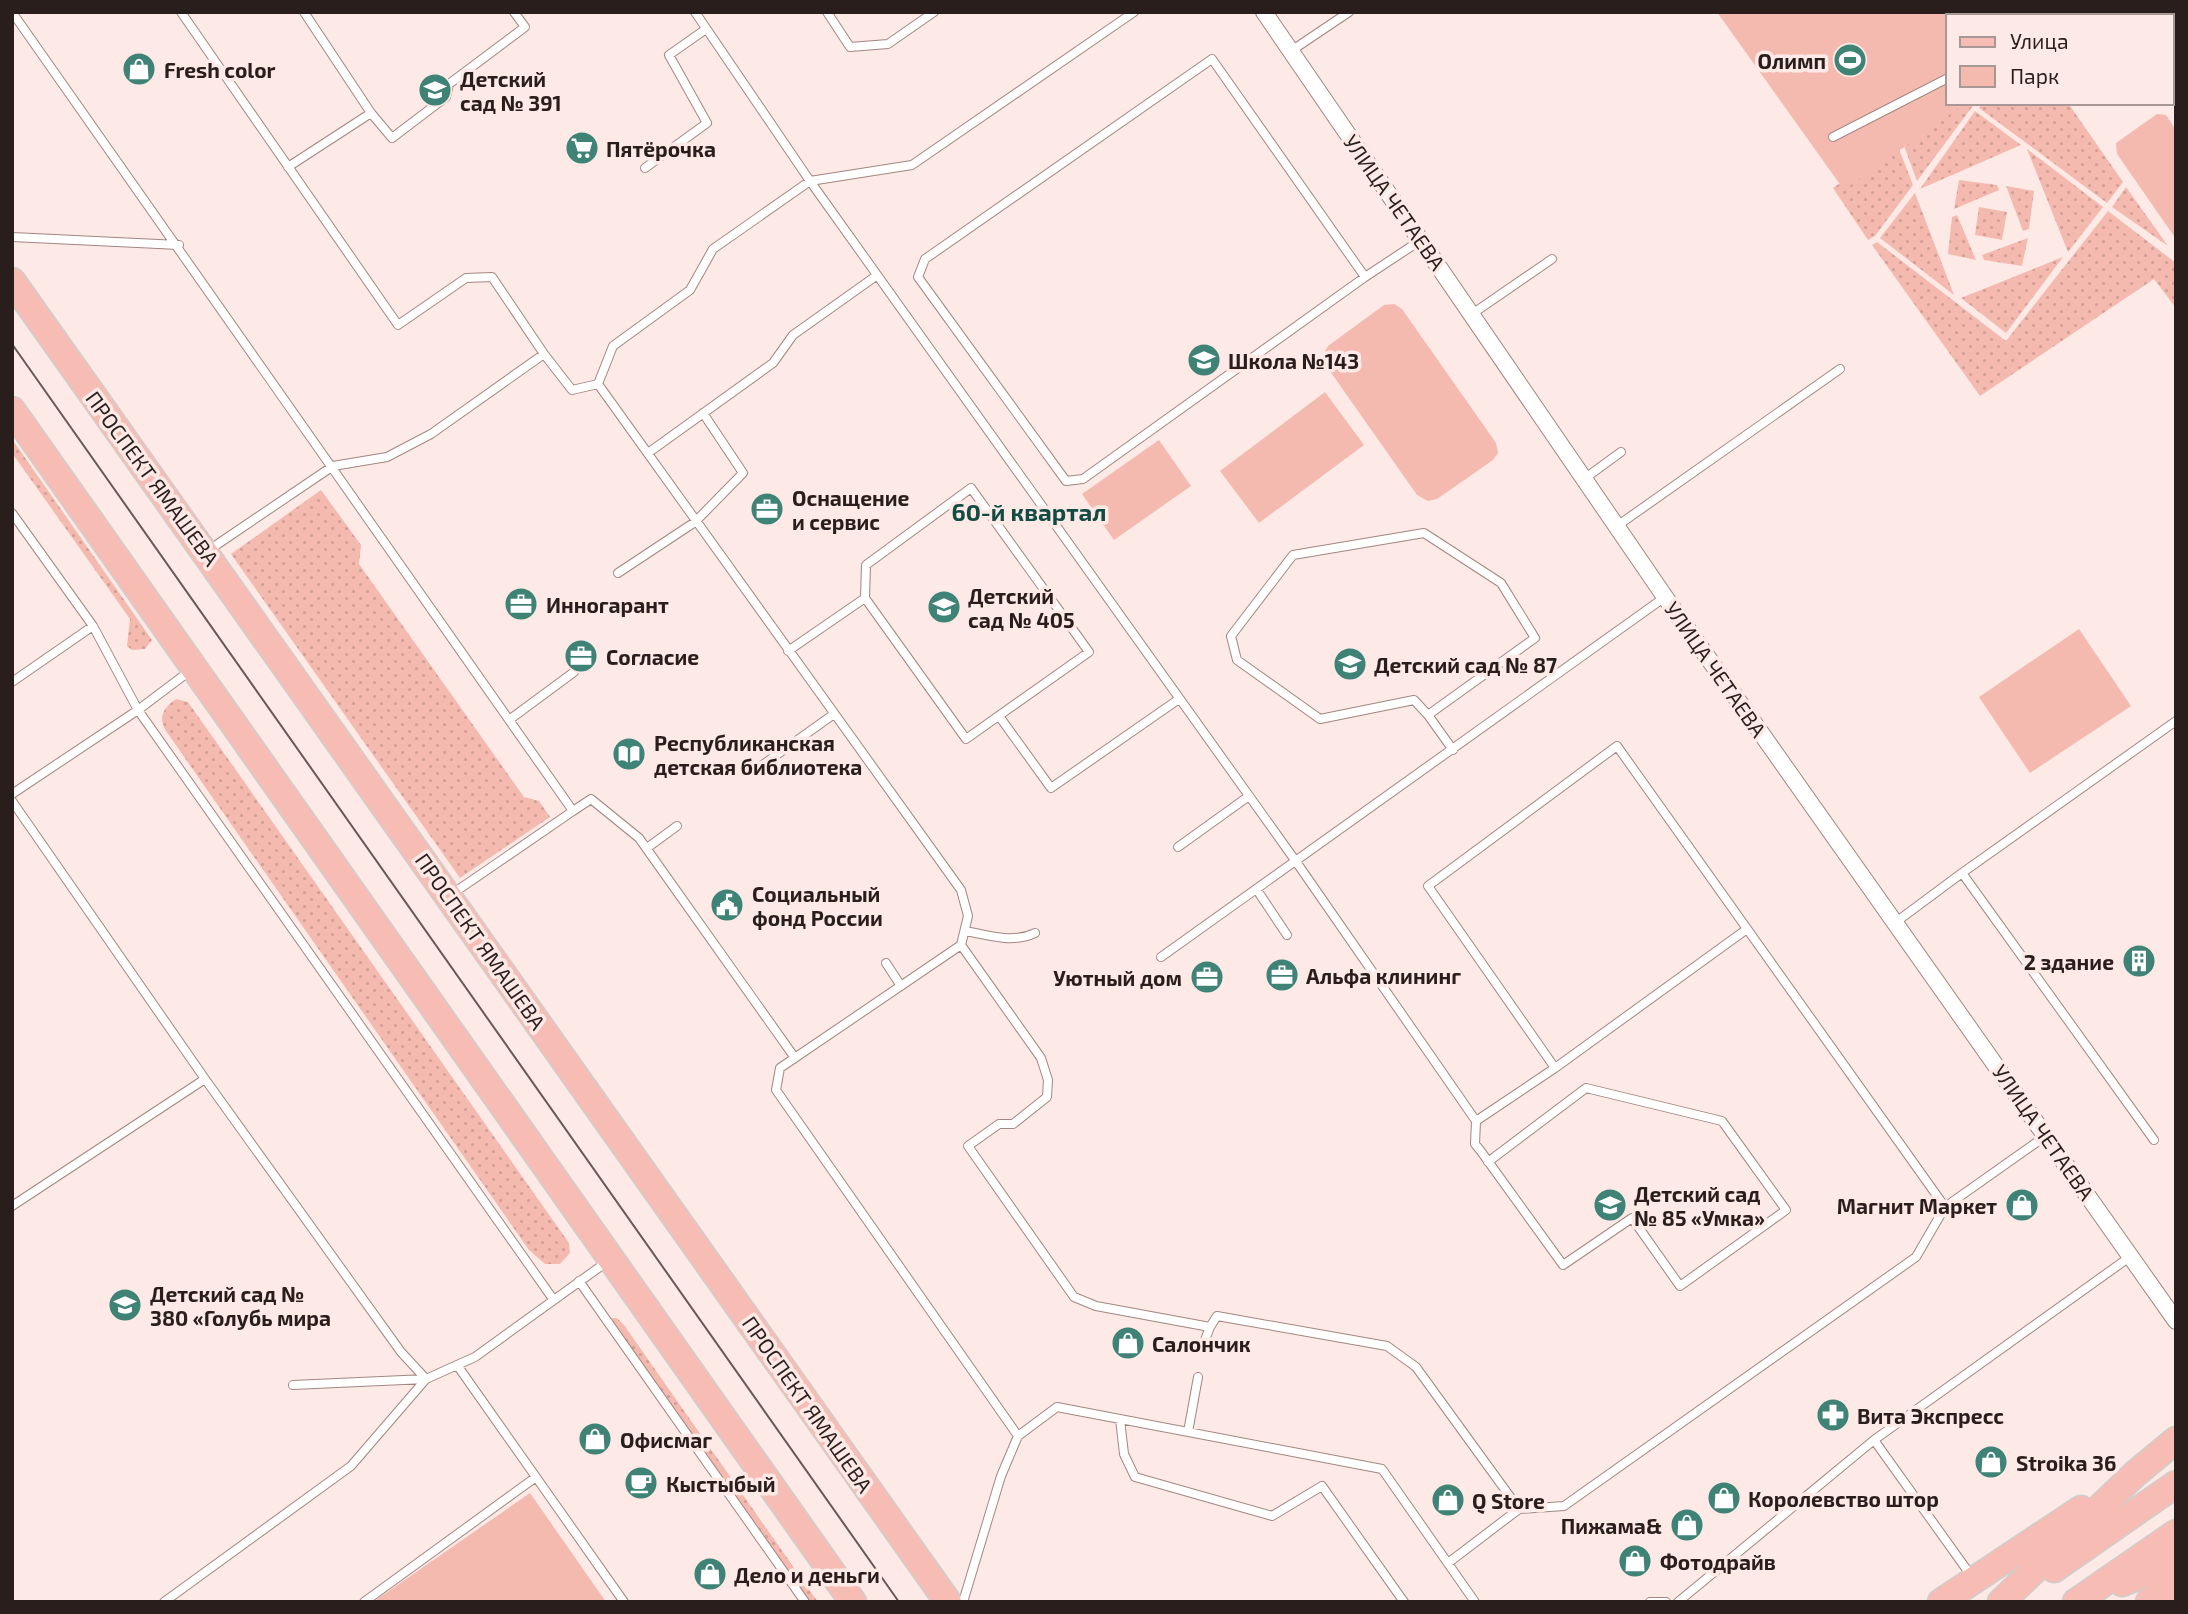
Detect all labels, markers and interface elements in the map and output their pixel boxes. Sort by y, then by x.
legend [1946,14,2174,105]
text: Улица [2010,28,2069,53]
sports icon: Олимп [1831,41,1869,79]
place label: Олимп [1757,48,1826,73]
shop icon: Fresh color [120,50,158,88]
place label: Fresh color [164,57,276,82]
text: Парк [2010,63,2059,88]
place label: Детский сад № 391 [460,66,562,115]
school or university icon: Детский сад № 391 [416,71,454,109]
supermarket icon: Пятёрочка [563,129,601,167]
street label: УЛИЦА ЧЕТАЕВА [1339,130,1451,274]
place label: Пятёрочка [606,136,716,161]
school or university icon: Школа №143 [1185,341,1223,379]
place label: Школа №143 [1228,348,1359,373]
street label: ПРОСПЕКТ ЯМАШЕВА [81,386,225,570]
place label: Оснащение и сервис [792,485,910,534]
office icon: Оснащение и сервис [748,490,786,528]
district label: 60-й квартал [952,497,1106,526]
place label: Детский сад № 405 [968,583,1075,632]
office icon: Инногарант [502,585,540,623]
school or university icon: Детский сад № 405 [925,588,963,626]
place label: Инногарант [546,592,669,617]
street label: УЛИЦА ЧЕТАЕВА [1660,597,1772,741]
office icon: Согласие [562,637,600,675]
place label: Согласие [606,644,699,669]
school or university icon: Детский сад № 87 [1331,645,1369,683]
place label: Детский сад № 87 [1374,652,1557,677]
place label: Республиканская детская библиотека [654,730,862,779]
library icon: Республиканская детская библиотека [610,735,648,773]
street label: ПРОСПЕКТ ЯМАШЕВА [411,848,551,1034]
place label: Социальный фонд России [752,881,883,930]
public building icon: Социальный фонд России [708,886,746,924]
building icon: 2 здание [2120,942,2158,980]
place label: 2 здание [2024,949,2114,974]
office icon: Альфа клининг [1263,956,1301,994]
office icon: Уютный дом [1188,958,1226,996]
place label: Альфа клининг [1306,963,1461,988]
place label: Уютный дом [1053,965,1182,990]
street label: УЛИЦА ЧЕТАЕВА [1988,1060,2100,1204]
place label: Детский сад № 85 «Умка» [1634,1181,1765,1230]
school or university icon: Детский сад № 85 «Умка» [1591,1186,1629,1224]
shop icon: Магнит Маркет [2003,1186,2041,1224]
place label: Магнит Маркет [1837,1193,1997,1218]
place label: Детский сад № 380 «Голубь мира [150,1281,331,1330]
school or university icon: Детский сад № 380 «Голубь мира [106,1286,144,1324]
street label: ПРОСПЕКТ ЯМАШЕВА [738,1311,878,1497]
shop icon: Салончик [1109,1324,1147,1362]
place label: Салончик [1152,1331,1251,1356]
pharmacy icon: Вита Экспресс [1814,1396,1852,1434]
place label: Вита Экспресс [1857,1403,2004,1428]
shop icon: Офисмаг [576,1420,614,1458]
place label: Офисмаг [620,1427,712,1452]
shop icon: Stroika 36 [1972,1443,2010,1481]
place label: Stroika 36 [2016,1450,2116,1475]
cafe icon: Кыстыбый [622,1464,660,1502]
place label: Кыстыбый [666,1471,776,1496]
shop icon: Королевство штор [1705,1479,1743,1517]
shop icon: Q Store [1429,1481,1467,1519]
place label: Королевство штор [1748,1486,1939,1511]
place label: Q Store [1472,1488,1545,1514]
shop icon: Пижама& [1668,1506,1706,1544]
place label: Пижама& [1561,1513,1662,1538]
shop icon: Фотодрайв [1616,1542,1654,1580]
place label: Фотодрайв [1660,1549,1776,1574]
shop icon: Дело и деньги [691,1555,729,1593]
place label: Дело и деньги [734,1562,880,1587]

